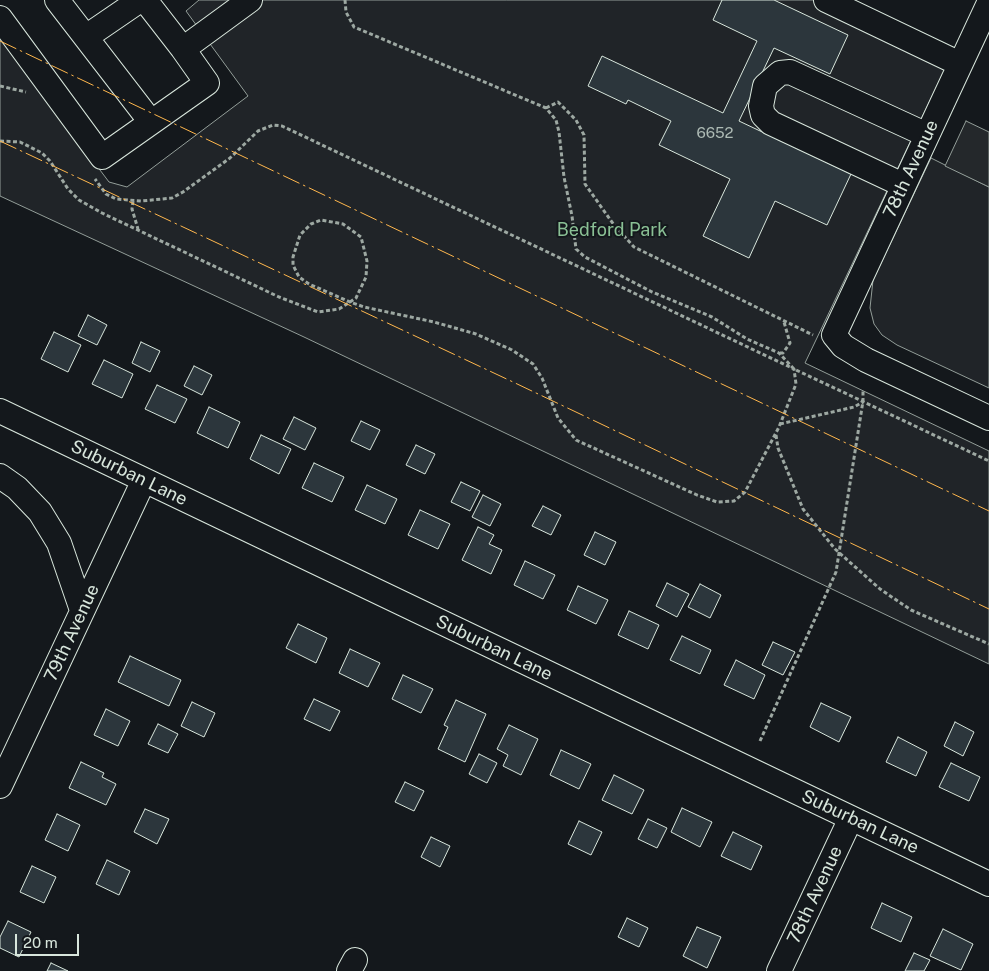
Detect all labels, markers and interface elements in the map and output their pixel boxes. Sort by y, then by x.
street label: 78th Avenue [879,117,943,221]
house number: 6652 [696,124,734,142]
park label: Bedford Park [557,219,667,241]
street label: Suburban Lane [67,435,191,511]
street label: 79th Avenue [40,581,104,685]
street label: Suburban Lane [432,610,556,686]
street label: Suburban Lane [798,785,922,859]
street label: 78th Avenue [783,843,847,947]
scale bar [18,924,81,956]
text: 20 m [23,934,58,951]

